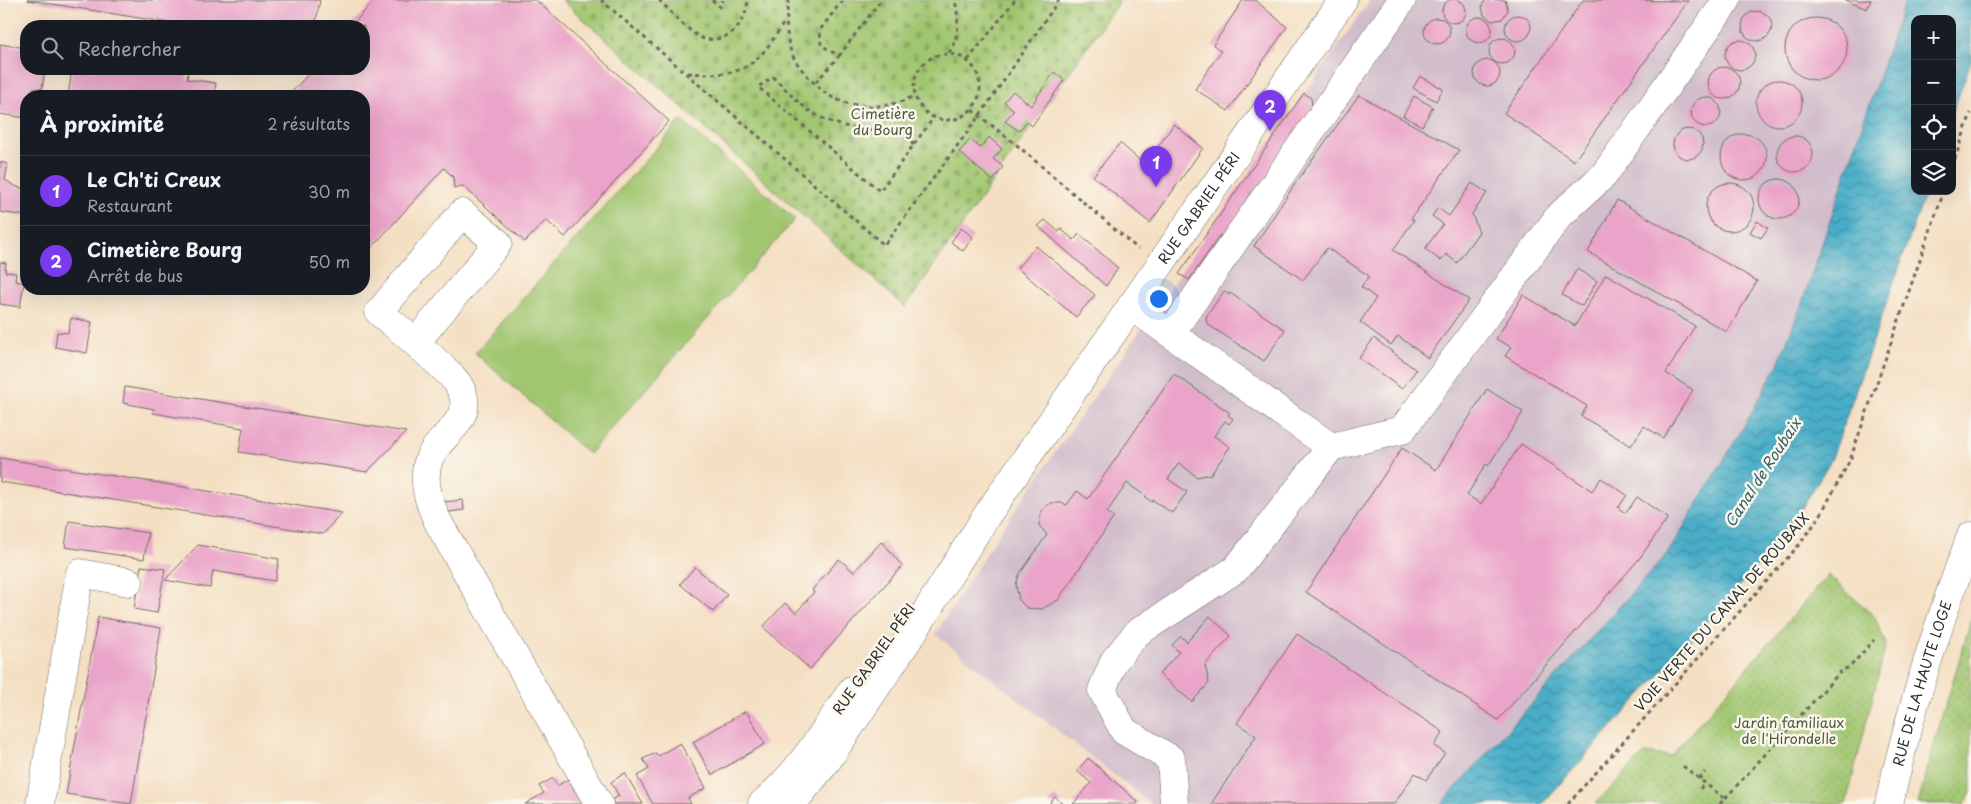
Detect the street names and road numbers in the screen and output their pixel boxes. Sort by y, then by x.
street label: RUE GABRIEL PÉRI [1153,148,1245,268]
street label: VOIE VERTE DU CANAL DE ROUBAIX [1629,508,1814,716]
street label: RUE DE LA HAUTE LOGE [1887,597,1957,769]
street label: RUE GABRIEL PÉRI [827,599,920,719]

